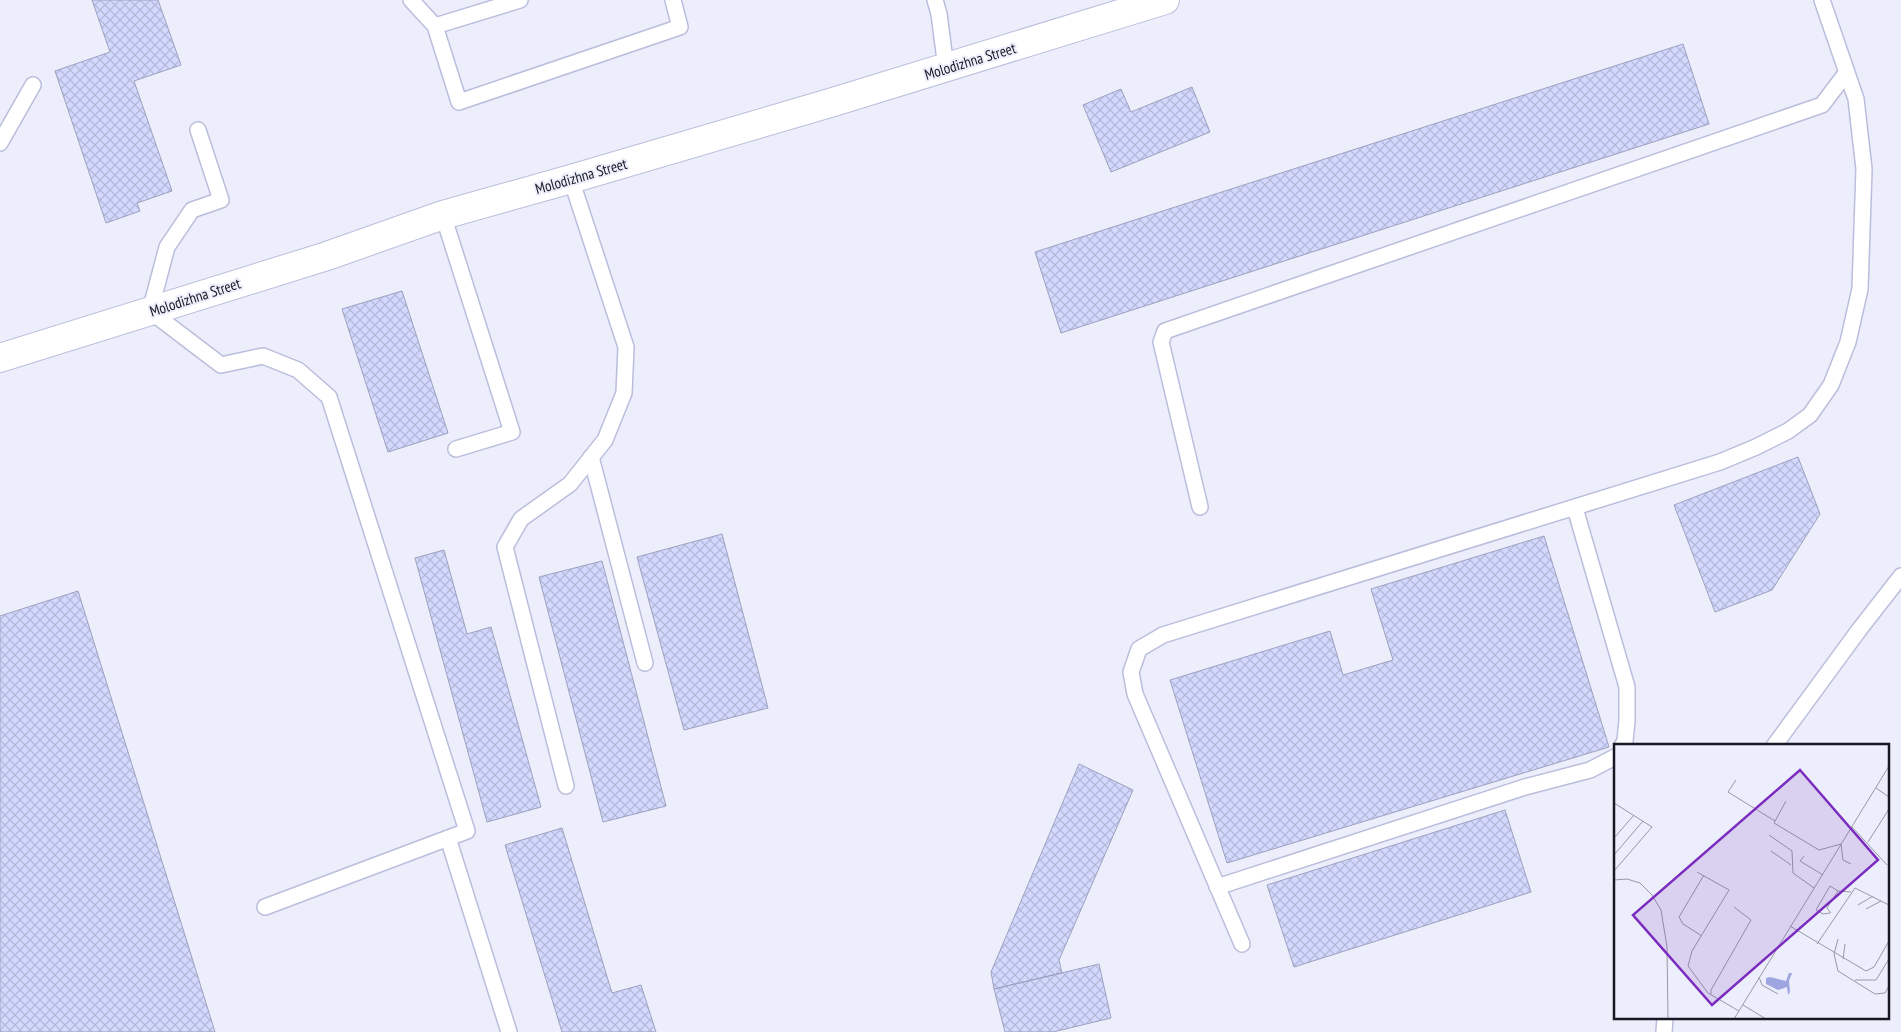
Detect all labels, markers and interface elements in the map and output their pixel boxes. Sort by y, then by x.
street label: Molodizhna Street [922,38,1018,84]
street label: Molodizhna Street [533,154,629,198]
street label: Molodizhna Street [147,273,243,321]
inset map [1614,744,1888,1020]

